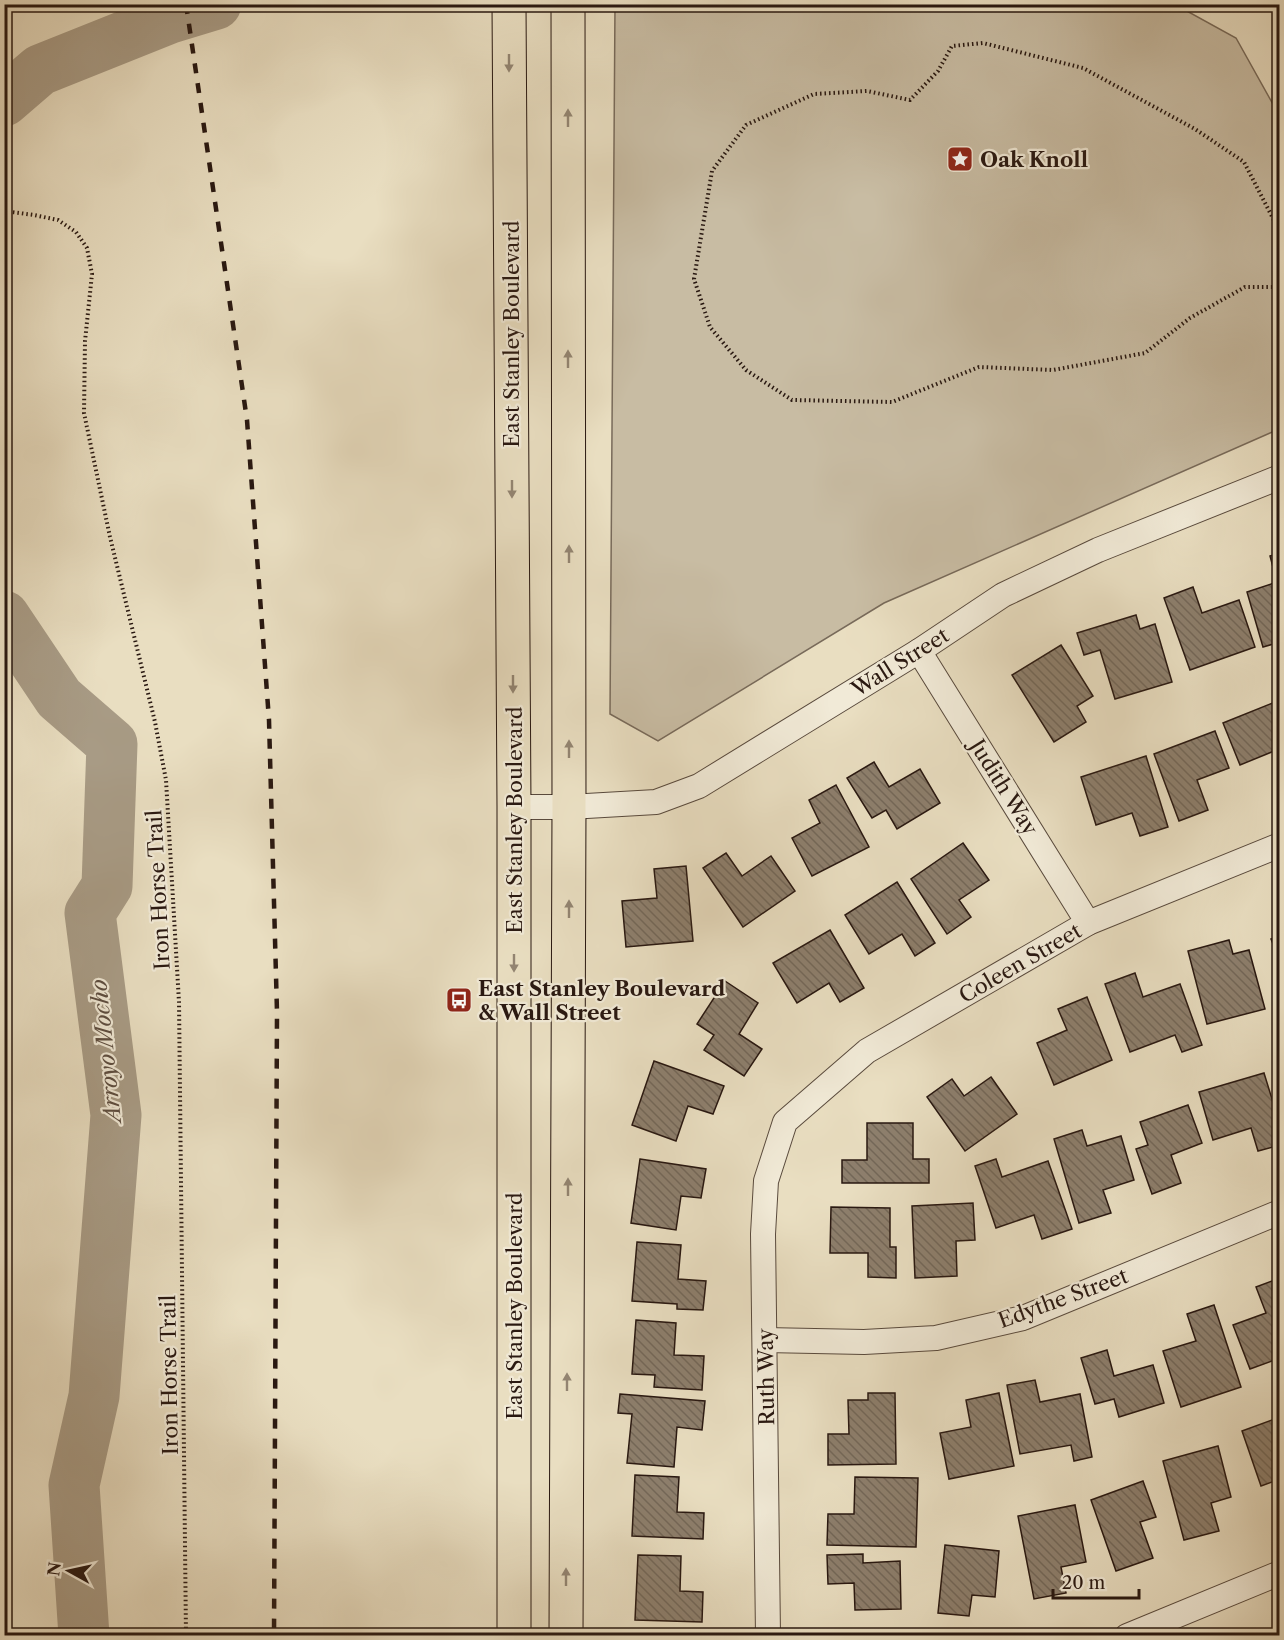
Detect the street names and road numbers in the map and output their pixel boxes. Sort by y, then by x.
street label: East Stanley Boulevard [499,220,524,448]
street label: Wall Street [846,622,954,702]
street label: East Stanley Boulevard [502,706,527,934]
street label: Judith Way [963,732,1043,840]
street label: Iron Horse Trail [141,809,175,971]
street label: Coleen Street [954,918,1086,1008]
street label: East Stanley Boulevard [502,1192,527,1420]
street label: Edythe Street [995,1263,1132,1333]
street label: Iron Horse Trail [155,1295,183,1455]
street label: Ruth Way [753,1328,779,1426]

